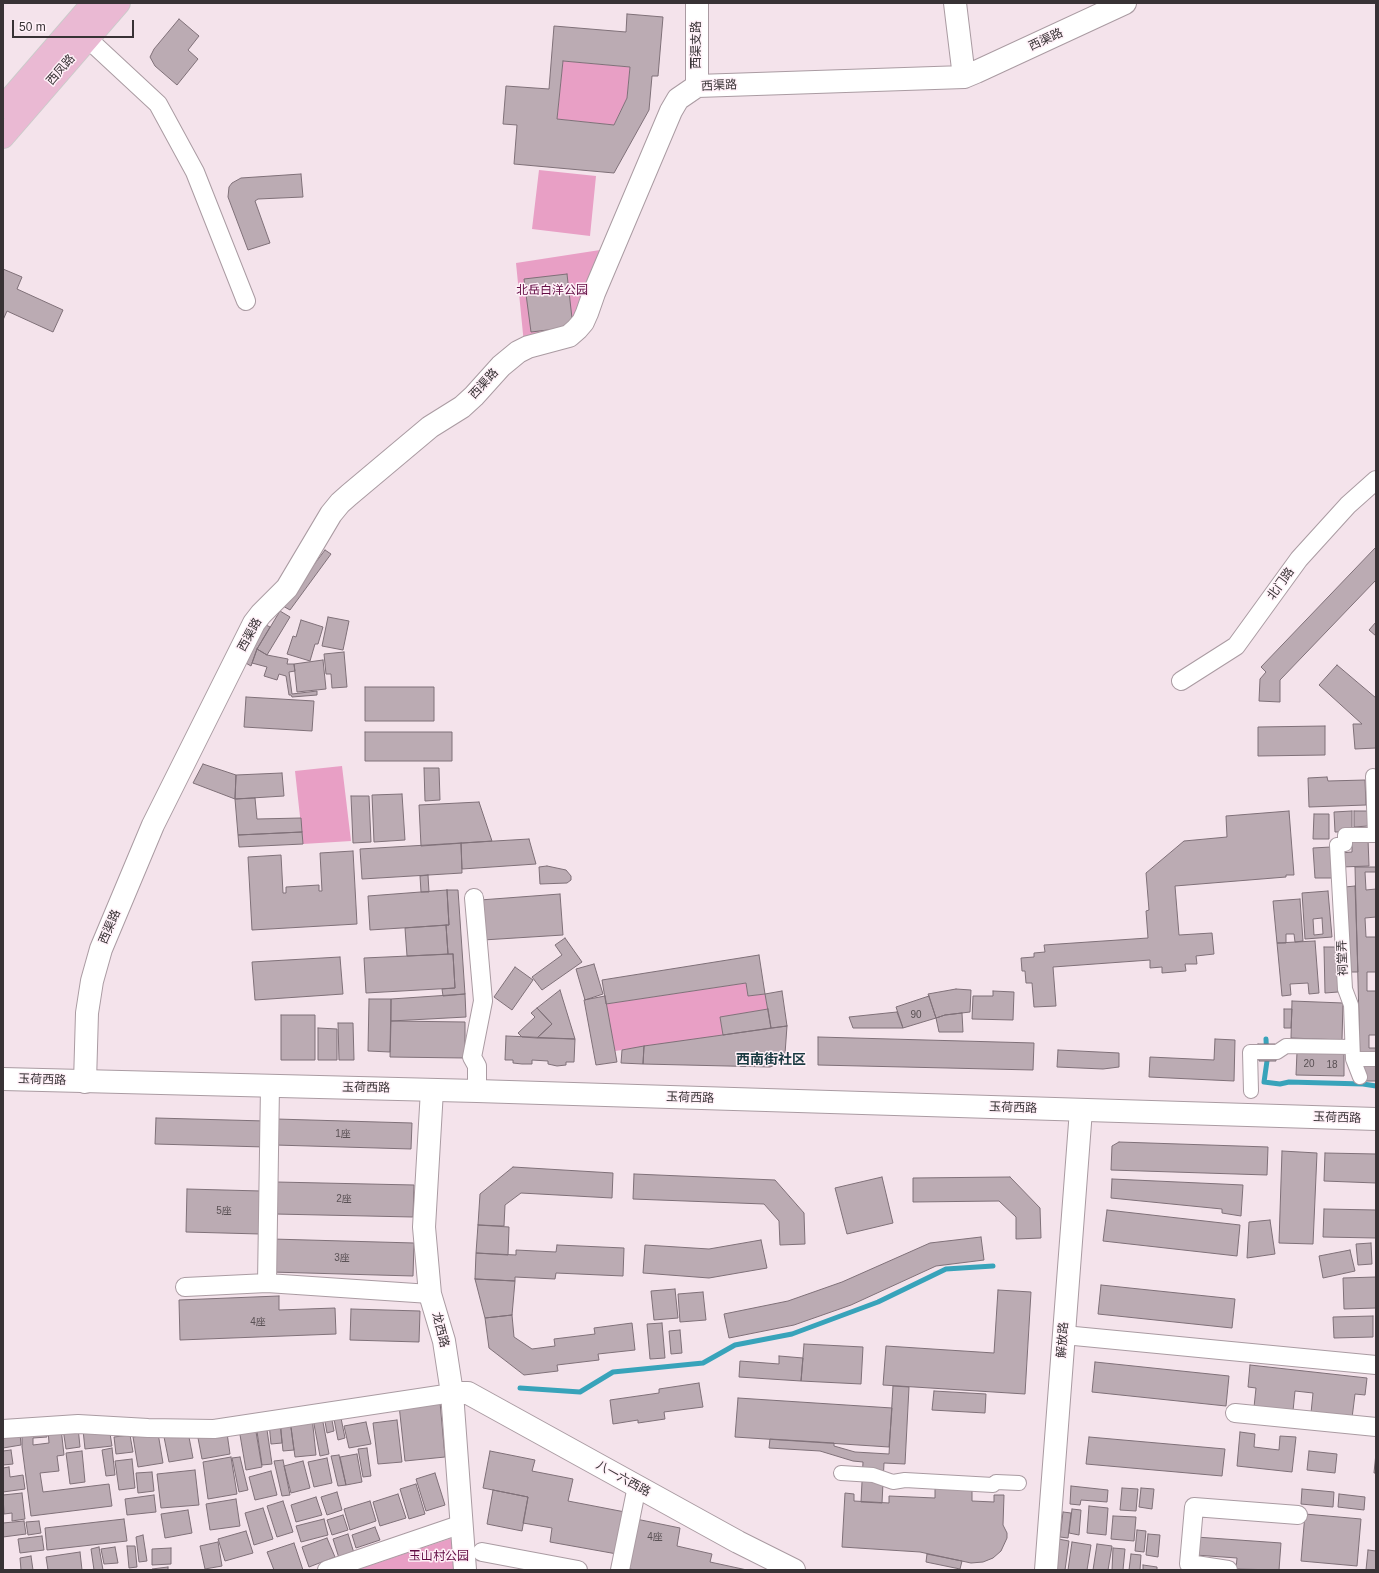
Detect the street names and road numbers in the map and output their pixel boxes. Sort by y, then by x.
street label: 西渠支路 [690,21,704,69]
street label: 西渠路 [1027,26,1065,54]
street label: 西凤路 [44,52,78,88]
street label: 西渠路 [701,78,737,94]
street label: 西渠路 [466,366,502,402]
street label: 北门路 [1265,565,1297,603]
street label: 西渠路 [235,616,265,654]
street label: 西渠路 [96,908,124,946]
street label: 祠堂弄 [1335,940,1351,976]
street label: 玉荷西路 [18,1072,66,1088]
street label: 玉荷西路 [342,1080,390,1096]
street label: 玉荷西路 [666,1090,714,1106]
street label: 玉荷西路 [989,1100,1037,1116]
street label: 玉荷西路 [1313,1110,1361,1126]
street label: 龙西路 [429,1311,451,1349]
street label: 解放路 [1055,1322,1071,1358]
street label: 八一六西路 [593,1458,653,1500]

